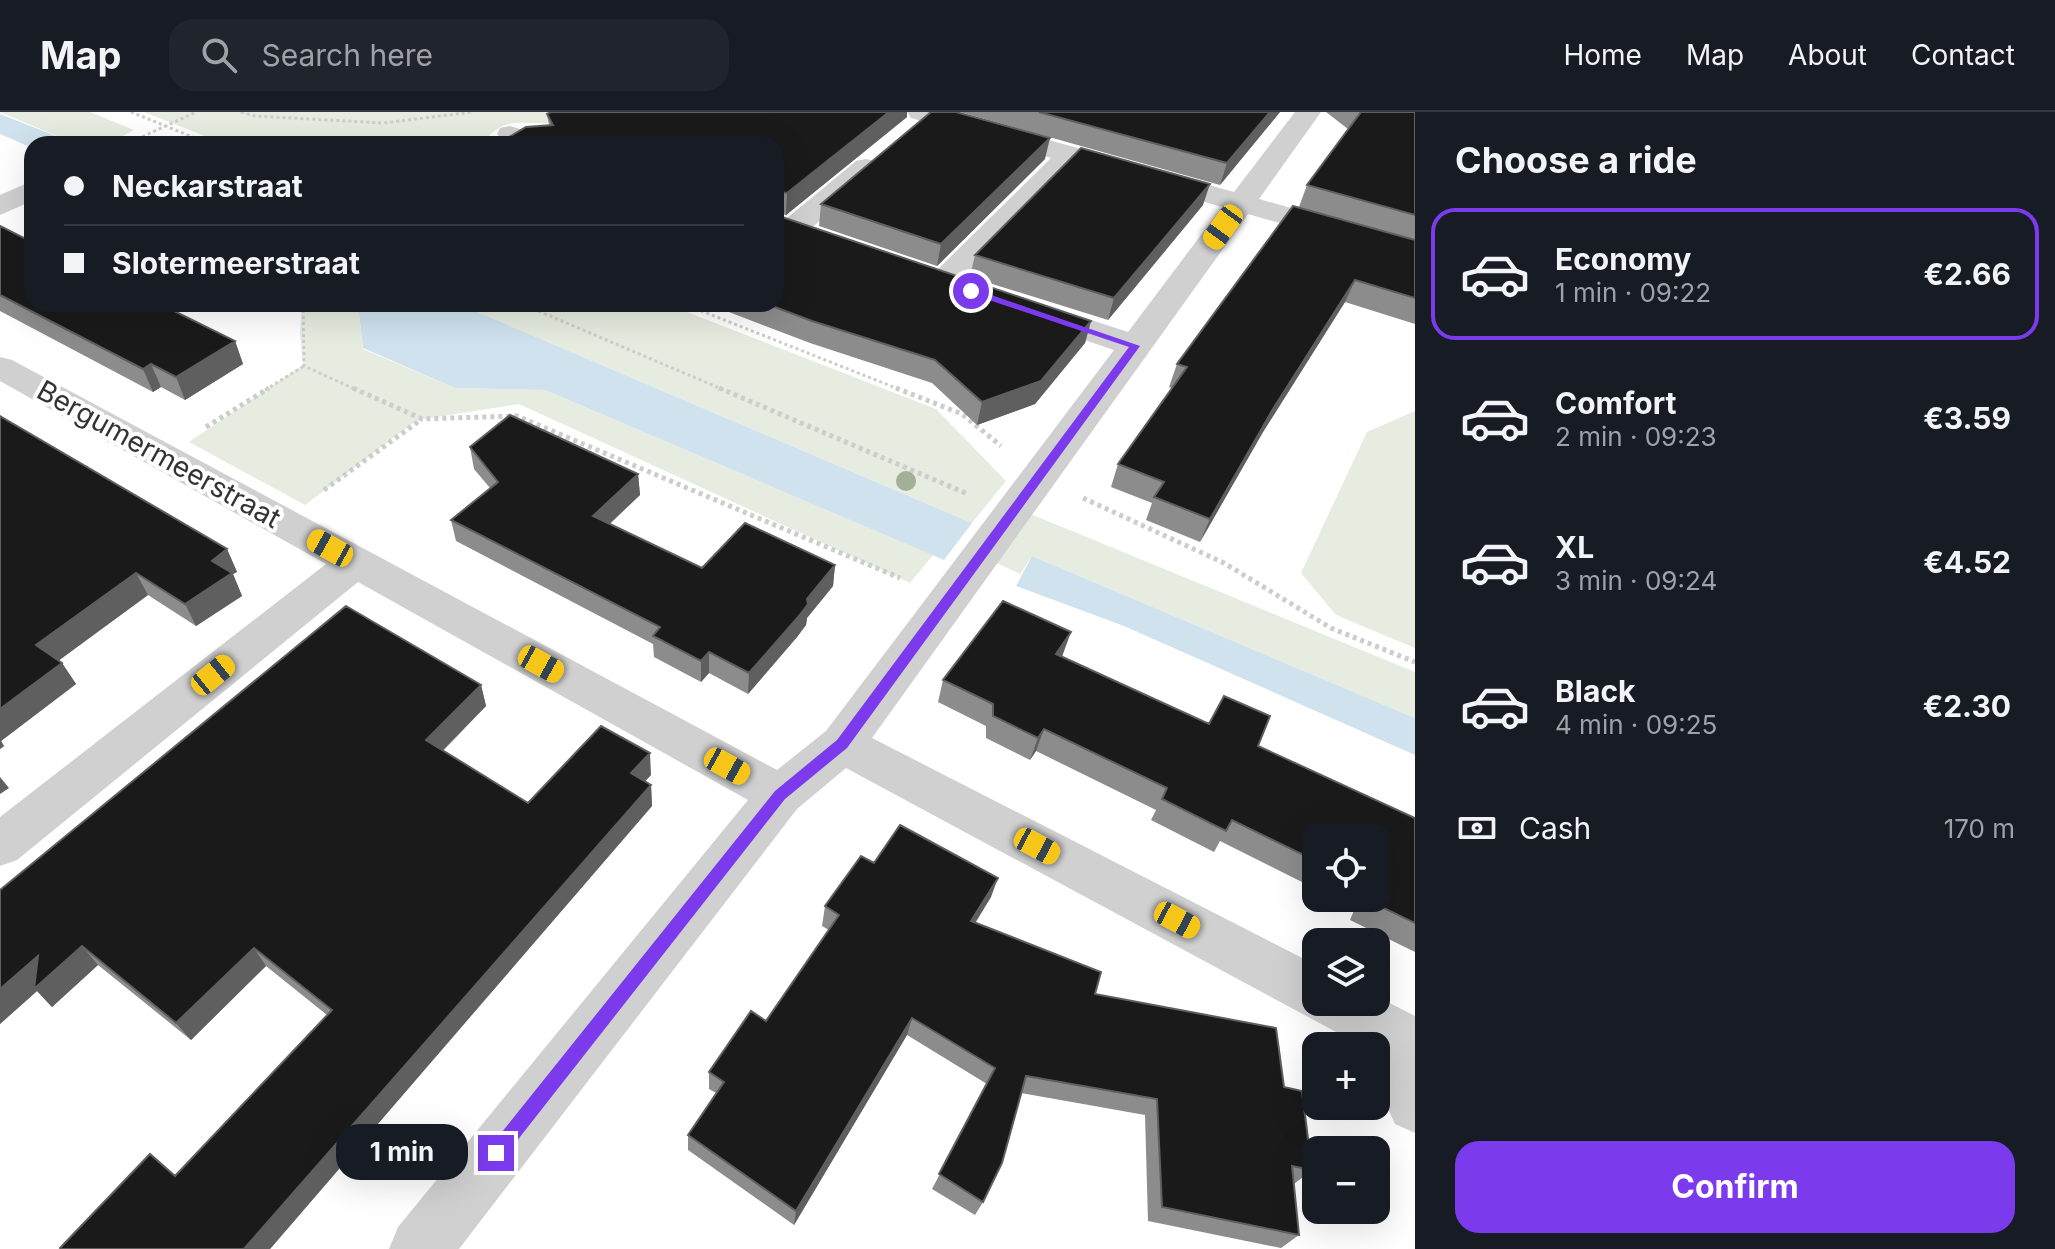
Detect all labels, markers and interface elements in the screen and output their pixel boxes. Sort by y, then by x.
search box [169,19,729,91]
text: Map [40,32,121,78]
icon: search [197,33,241,77]
text: Search here [261,37,433,73]
text: Home [1563,38,1642,72]
text: Map [1686,38,1744,72]
text: About [1788,38,1867,72]
text: Contact [1911,38,2015,72]
text: Choose a ride [1455,138,1697,182]
text: Neckarstraat [112,168,303,204]
car [1199,201,1247,253]
icon: car [1459,238,1531,310]
text: Economy [1555,241,1691,277]
text: Slotermeerstraat [112,245,360,281]
text: €2.66 [1923,256,2011,292]
route start [953,273,989,309]
text: 1 min · 09:22 [1555,277,1711,308]
street label: Bergumermeerstraat [31,373,287,535]
icon: car [1459,382,1531,454]
text: Comfort [1555,385,1676,421]
text: €3.59 [1923,400,2011,436]
text: 2 min · 09:23 [1555,421,1717,452]
car [303,526,357,570]
icon: car [1459,526,1531,598]
text: XL [1555,529,1594,565]
text: €4.52 [1923,544,2011,580]
text: 3 min · 09:24 [1555,565,1717,596]
car [514,642,568,686]
car [187,651,239,699]
icon: car [1459,670,1531,742]
text: Black [1555,673,1635,709]
text: €2.30 [1923,688,2011,724]
text: 4 min · 09:25 [1555,709,1717,740]
car [700,744,754,788]
icon: cash [1455,806,1499,850]
text: Cash [1519,810,1591,846]
text: 170 m [1944,813,2015,844]
car [1010,824,1064,868]
map controls [1302,824,1390,1224]
button: locate [1302,824,1390,912]
car [1150,898,1204,942]
button: layers [1302,928,1390,1016]
button: + [1302,1032,1390,1120]
callout: 1 min [336,1125,468,1181]
route end [478,1135,514,1171]
text: 1 min [370,1136,434,1167]
button: − [1302,1136,1390,1224]
button: Confirm [1455,1141,2015,1233]

